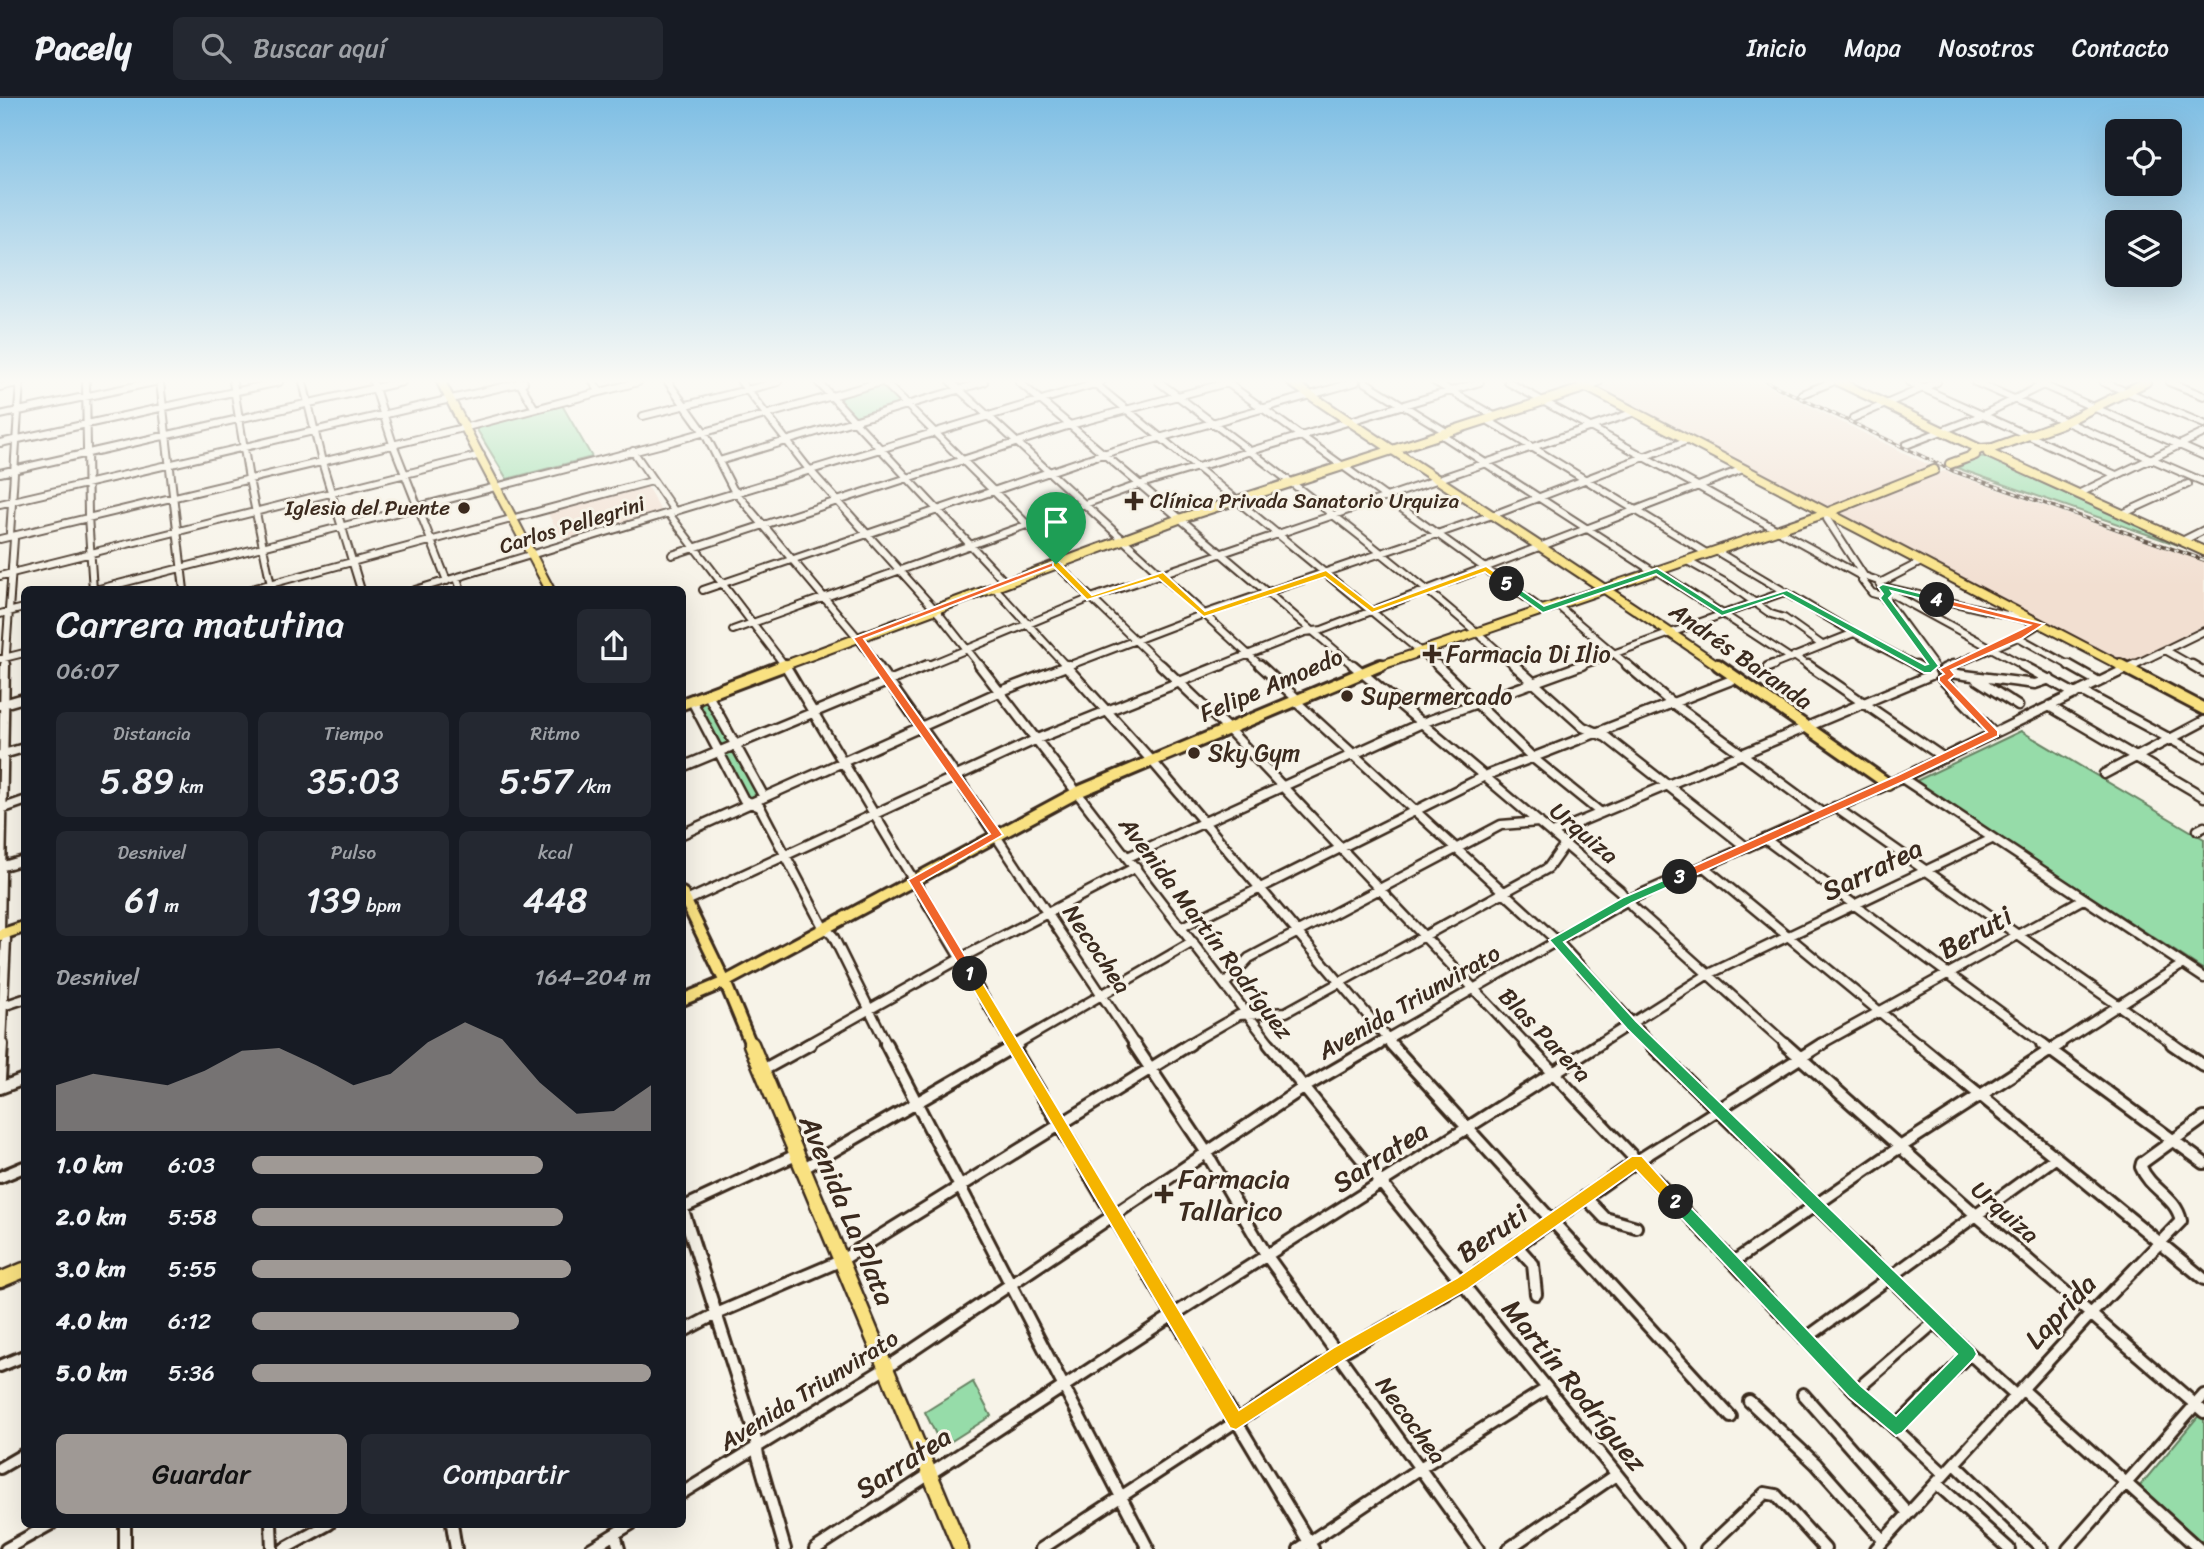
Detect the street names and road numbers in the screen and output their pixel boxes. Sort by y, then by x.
street label: Carlos Pellegrini [494,484,651,565]
street label: Andrés Baranda [1659,590,1822,721]
street label: Felipe Amoedo [1193,636,1350,734]
street label: Urquiza [1540,791,1628,875]
street label: Avenida Martín Rodríguez [1107,806,1305,1049]
street label: Sarratea [1813,824,1931,915]
street label: Beruti [1929,891,2023,973]
street label: Necochea [1051,895,1143,1003]
street label: Avenida Triunvirato [1309,932,1509,1072]
street label: Blas Parera [1488,977,1602,1093]
street label: Avenida La Plata [785,1106,910,1314]
street label: Sarratea [1322,1107,1439,1206]
street label: Urquiza [1961,1170,2049,1254]
street label: Beruti [1446,1190,1540,1276]
street label: Laprida [2012,1262,2109,1361]
street label: Martín Rodríguez [1489,1288,1661,1484]
street label: Avenida Triunvirato [710,1318,907,1463]
street label: Necochea [1364,1367,1458,1473]
street label: Sarratea [845,1413,962,1512]

